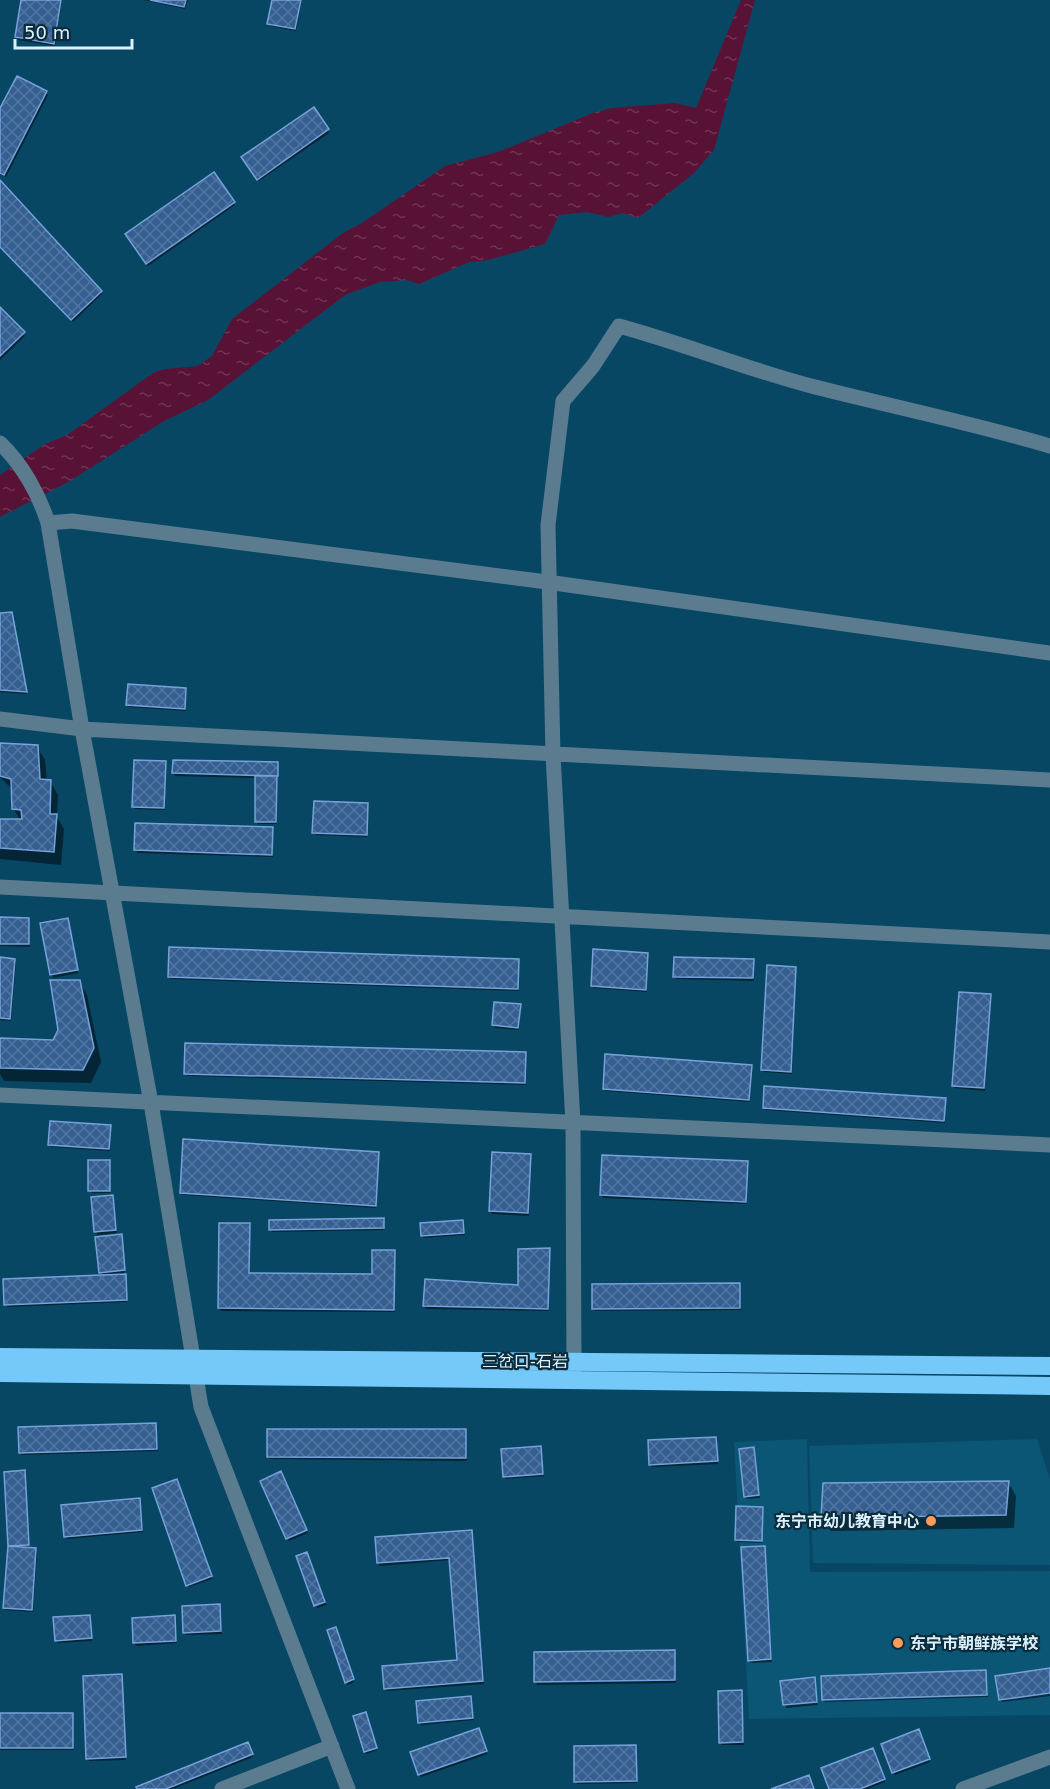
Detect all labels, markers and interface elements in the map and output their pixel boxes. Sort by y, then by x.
scale bar [15,12,132,50]
text: 50 m [24,22,70,43]
street label: 三岔口-石岩 [482,1352,568,1371]
place label: 东宁市幼儿教育中心 [775,1512,919,1531]
marker: 东宁市幼儿教育中心 [924,1514,938,1528]
place label: 东宁市朝鲜族学校 [910,1634,1039,1653]
marker: 东宁市朝鲜族学校 [891,1636,905,1650]

